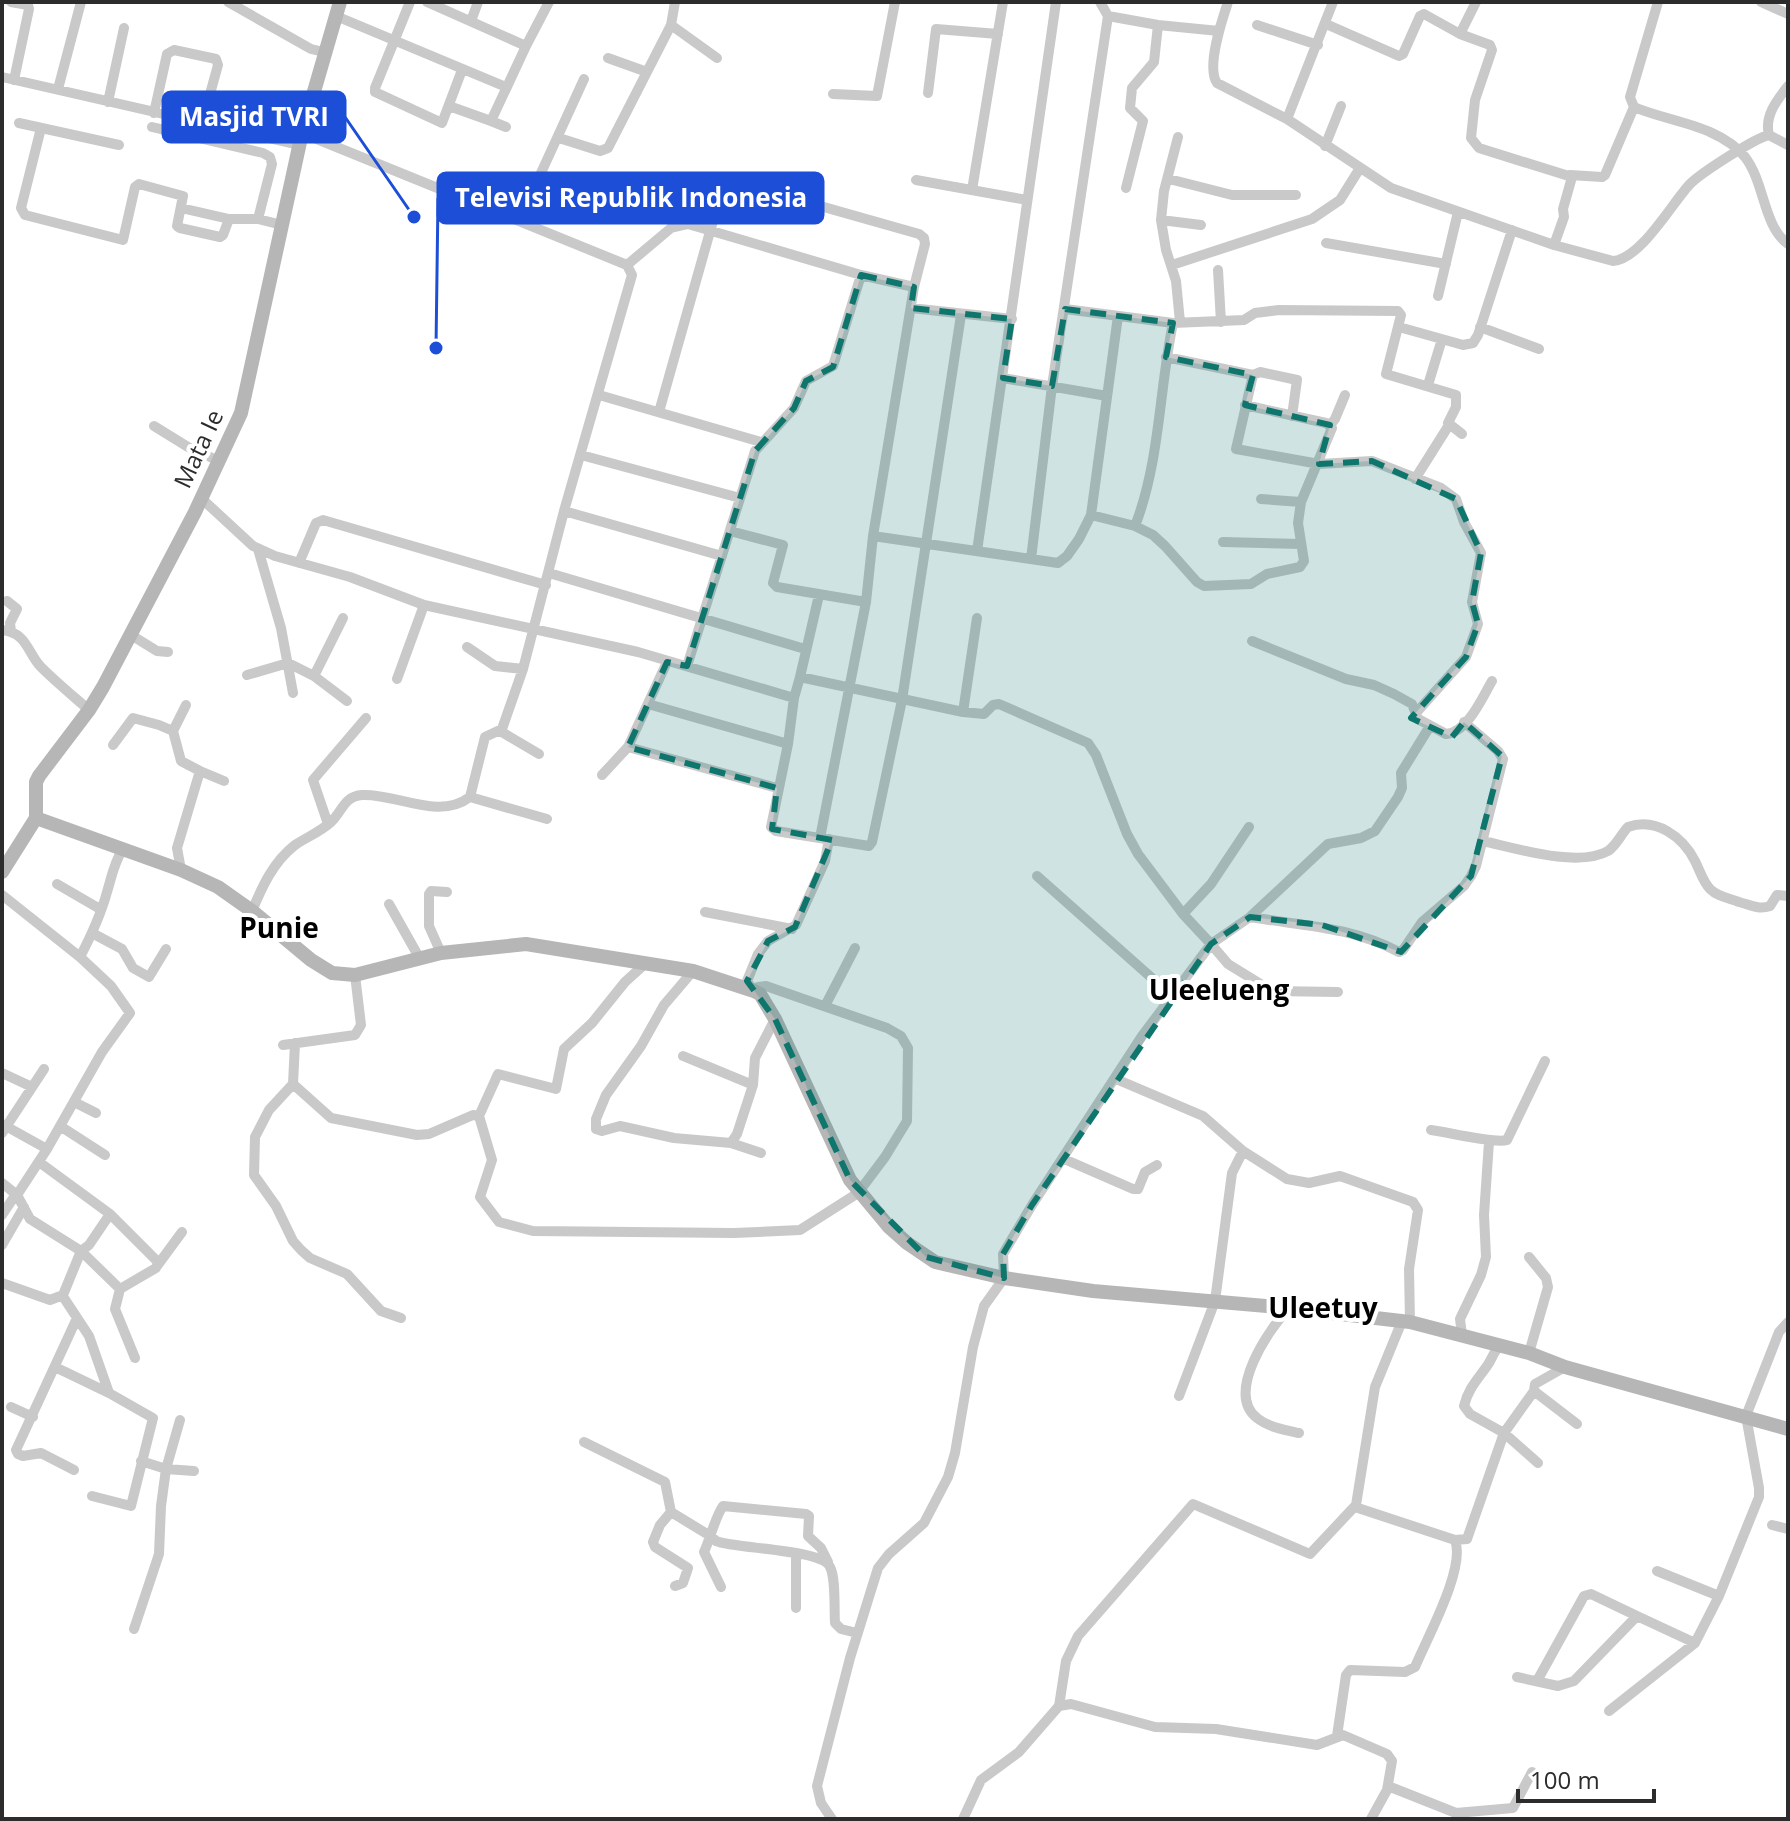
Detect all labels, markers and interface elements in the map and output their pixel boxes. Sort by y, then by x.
callout: Masjid TVRI [163,92,345,142]
text: Masjid TVRI [179,98,329,134]
callout: Televisi Republik Indonesia [438,173,823,223]
text: Televisi Republik Indonesia [455,179,807,215]
street label: Mata Ie [165,404,230,493]
district label: Punie [239,908,319,946]
district label: Uleelueng [1149,970,1289,1008]
district label: Uleetuy [1268,1288,1378,1326]
scale bar [1518,1753,1654,1803]
text: 100 m [1530,1763,1600,1796]

